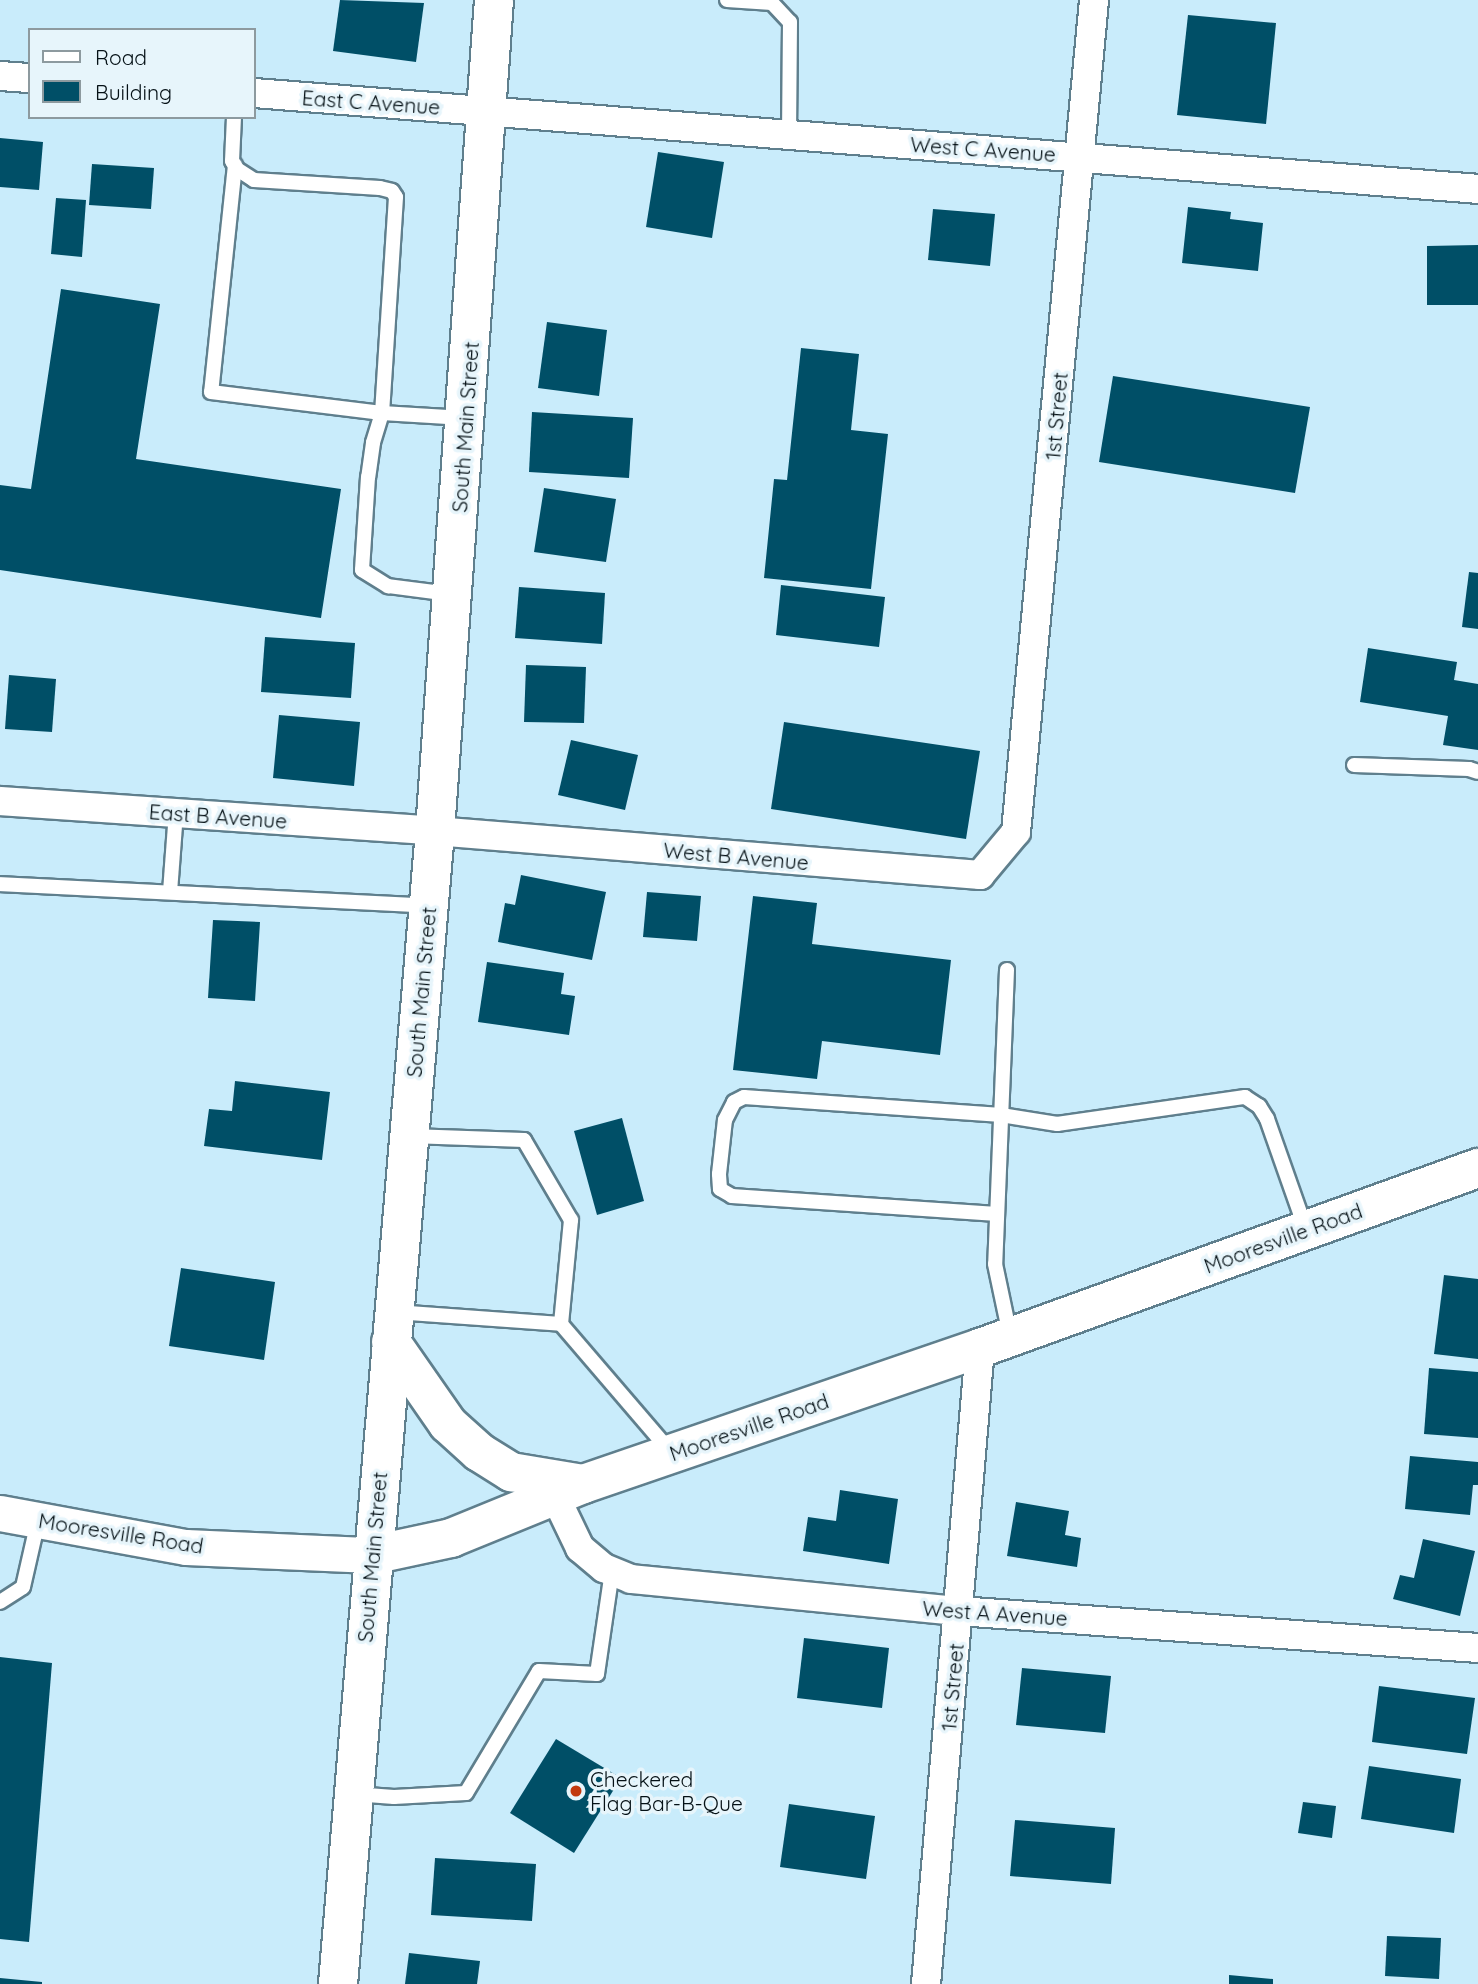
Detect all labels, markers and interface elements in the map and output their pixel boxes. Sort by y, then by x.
legend [28,28,256,119]
text: Road [95,44,147,70]
text: Building [95,79,172,105]
street label: East C Avenue [301,85,441,119]
street label: West C Avenue [909,131,1057,167]
street label: South Main Street [446,341,484,513]
street label: 1st Street [1040,371,1072,461]
street label: East B Avenue [148,799,288,833]
street label: West B Avenue [662,837,810,875]
street label: South Main Street [401,906,441,1078]
street label: Mooresville Road [1200,1198,1366,1278]
street label: Mooresville Road [666,1388,832,1466]
street label: South Main Street [352,1471,392,1643]
street label: Mooresville Road [37,1508,205,1558]
street label: West A Avenue [921,1595,1069,1631]
street label: 1st Street [936,1642,968,1732]
place label: Checkered Flag Bar-B-Que [590,1766,743,1816]
marker: Checkered Flag Bar-B-Que [568,1783,584,1799]

